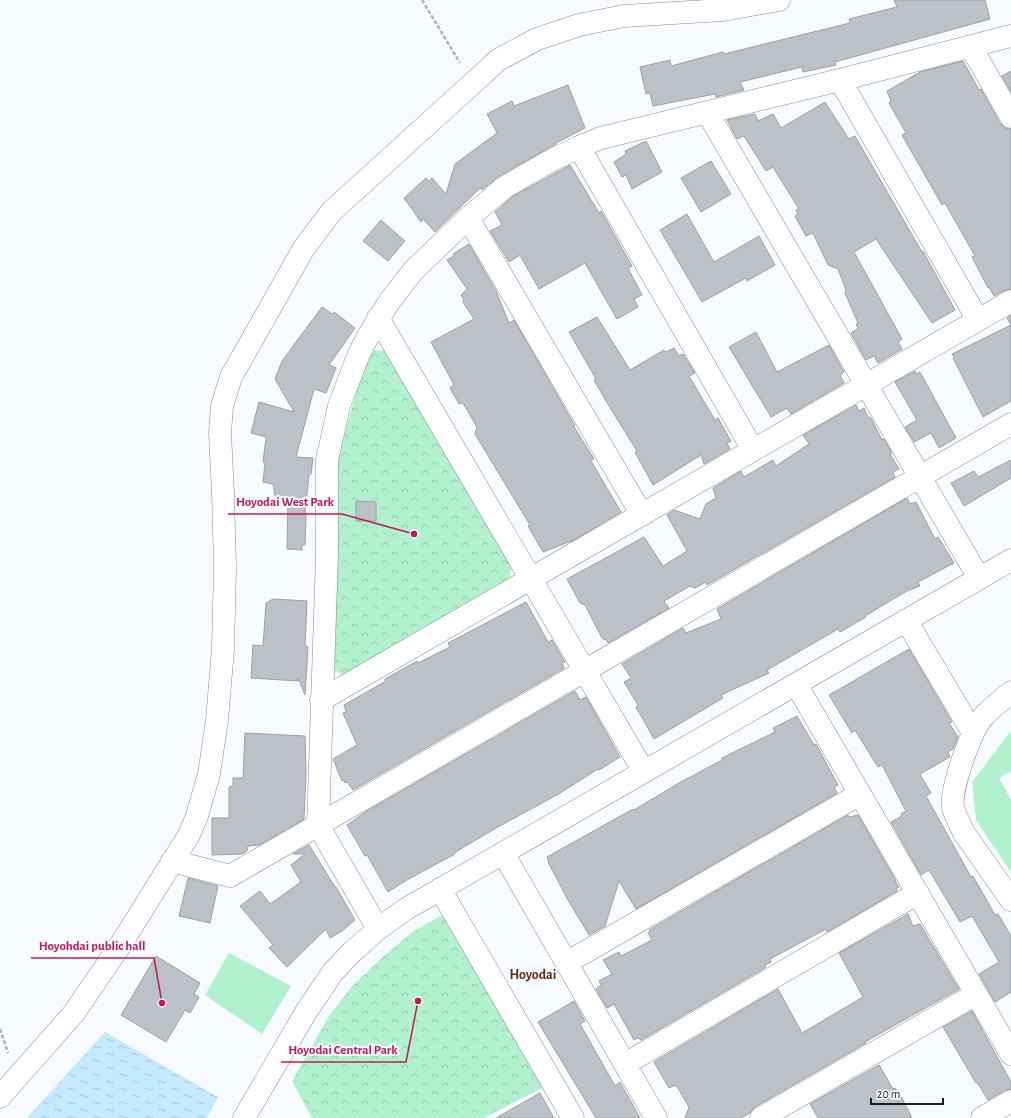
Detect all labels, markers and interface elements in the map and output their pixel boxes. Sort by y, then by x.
callout: Hoyodai West Park [228,489,342,514]
text: Hoyodai West Park [236,496,335,509]
callout: Hoyohdai public hall [31,933,154,958]
text: Hoyohdai public hall [39,940,145,953]
district label: Hoyodai [510,968,556,982]
callout: Hoyodai Central Park [281,1037,406,1062]
text: Hoyodai Central Park [288,1044,398,1057]
scale bar [871,1080,943,1106]
text: 20 m [877,1088,900,1100]

